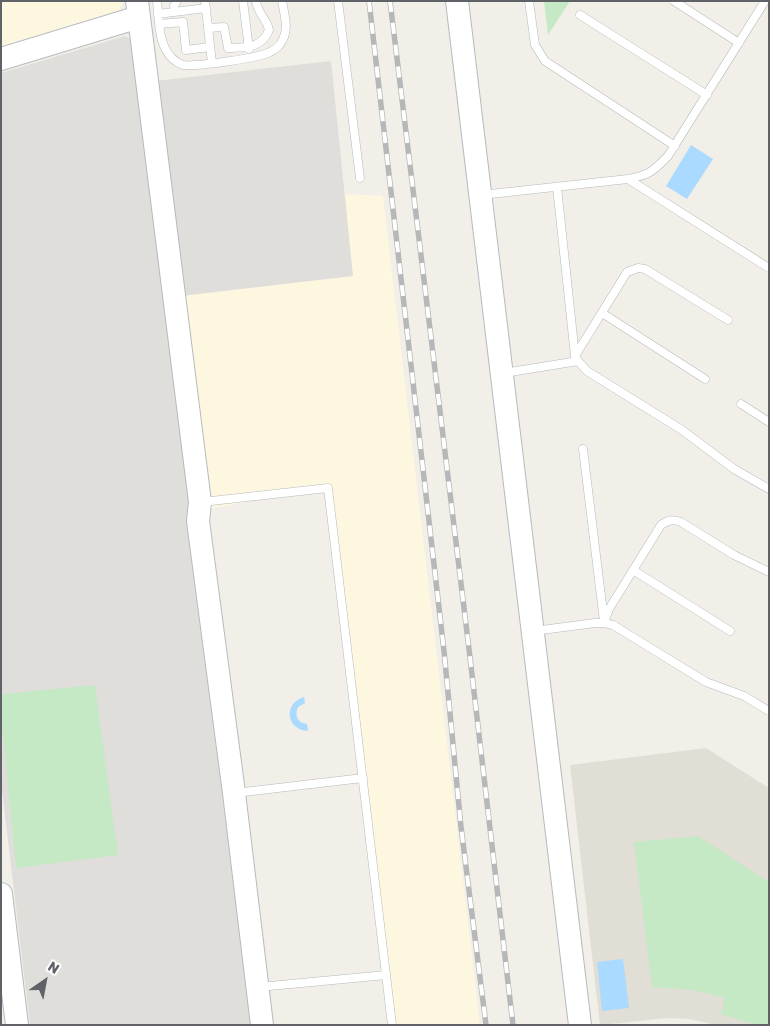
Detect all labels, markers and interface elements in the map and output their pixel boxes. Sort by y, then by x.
north arrow [20,956,70,1006]
text: N [45,958,62,978]

